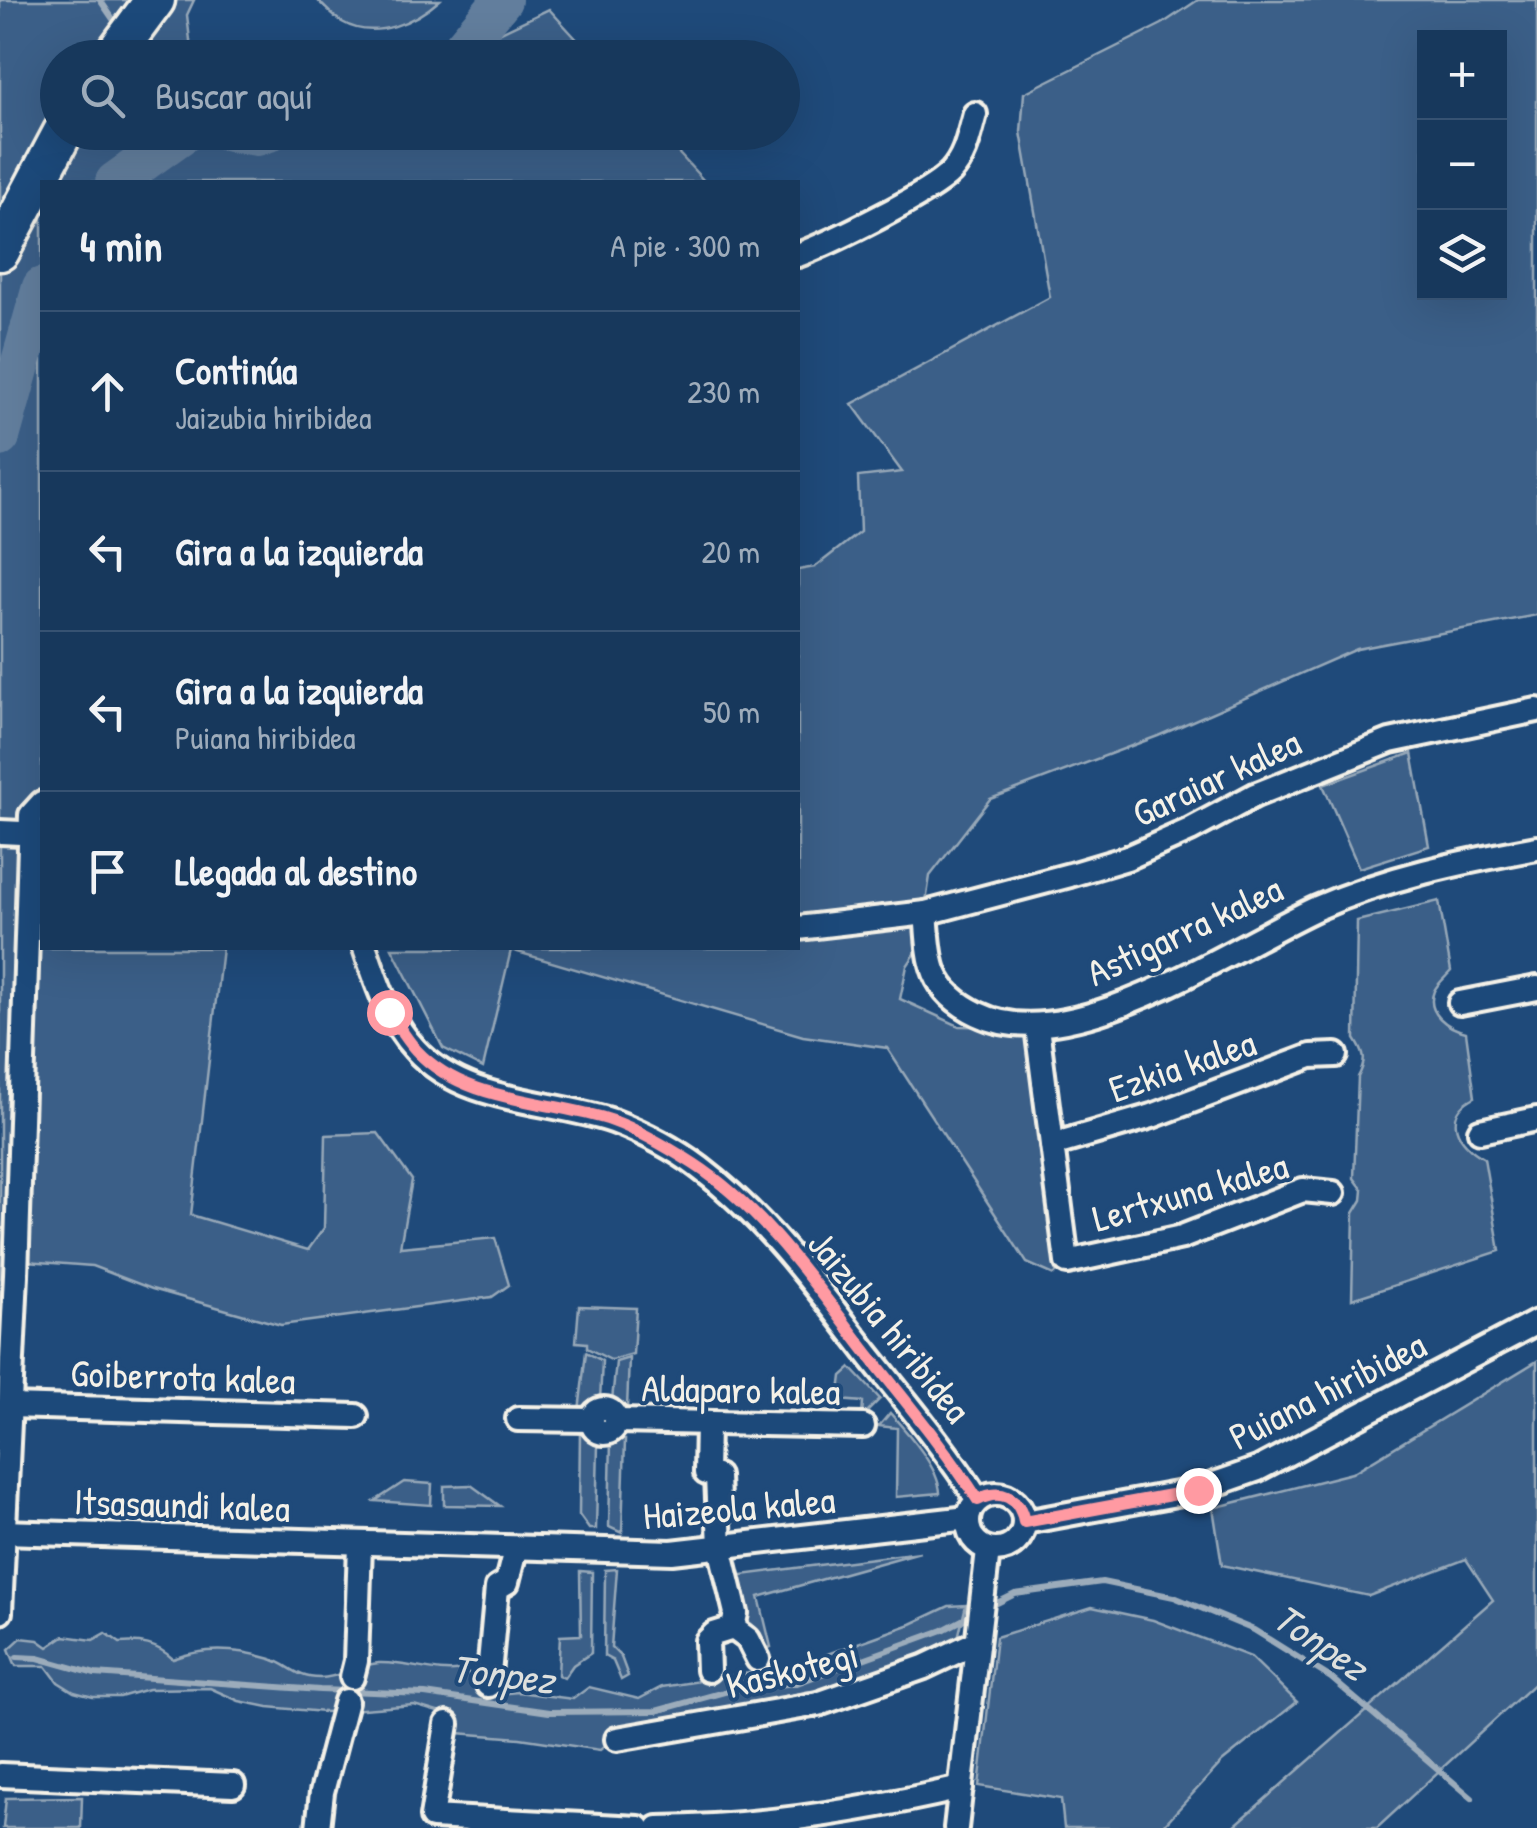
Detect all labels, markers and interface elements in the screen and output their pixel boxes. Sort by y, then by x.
map controls [1417,30,1507,300]
button: + [1417,30,1507,120]
search box [40,40,800,150]
icon: search [75,68,130,123]
text: Buscar aquí [155,69,313,121]
button: − [1417,120,1507,210]
button: layers [1417,210,1507,300]
text: 4 min [80,217,162,274]
text: A pie · 300 m [610,224,760,267]
text: Continúa [175,344,297,396]
icon: ahead [80,364,135,419]
text: 230 m [687,370,760,413]
text: Jaizubia hiribidea [175,396,372,439]
icon: left [80,524,135,579]
text: Gira a la izquierda [175,525,423,577]
text: 20 m [702,530,760,573]
text: Gira a la izquierda [175,664,423,716]
icon: left [80,684,135,739]
text: 50 m [703,690,760,733]
street label: Garaiar kalea [1123,715,1309,839]
text: Puiana hiribidea [175,716,355,759]
icon: arrive [80,844,135,899]
text: Llegada al destino [175,845,417,897]
street label: Astigarra kalea [1078,862,1290,998]
route start [367,990,413,1036]
street label: Ezkia kalea [1102,1016,1262,1114]
street label: Lertxuna kalea [1086,1138,1294,1244]
street label: Jaizubia hiribidea [796,1219,984,1433]
street label: Puiana hiribidea [1220,1318,1434,1462]
street label: Goiberrota kalea [70,1346,296,1406]
street label: Aldaparo kalea [641,1361,841,1417]
route end [1176,1468,1222,1514]
street label: Haizeola kalea [641,1473,837,1541]
street label: Itsasaundi kalea [73,1474,291,1534]
water label: Tonpez [1263,1590,1381,1695]
street label: Kaskotegi [721,1628,863,1710]
water label: Tonpez [448,1640,560,1707]

